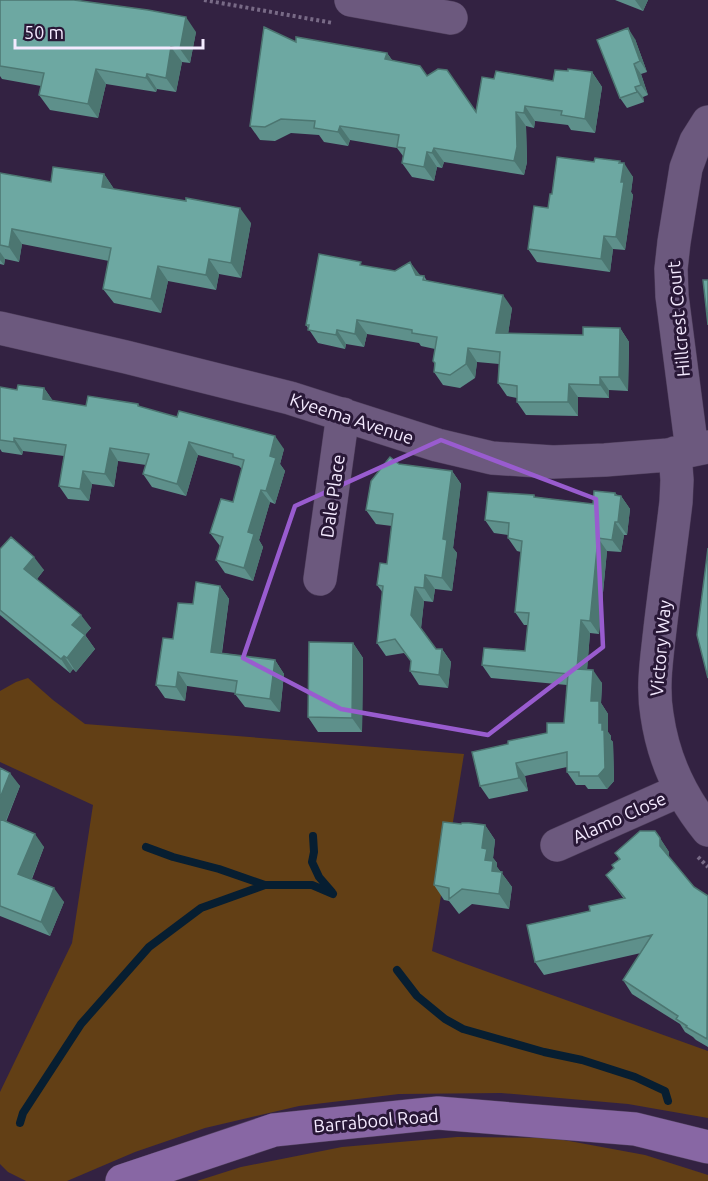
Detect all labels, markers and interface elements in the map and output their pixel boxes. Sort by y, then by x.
scale bar [15,12,202,50]
text: 50 m [24,22,64,42]
street label: Hillcrest Court [663,260,693,378]
street label: Kyeema Avenue [288,389,416,447]
street label: Dale Place [316,453,348,539]
street label: Victory Way [646,599,674,697]
street label: Alamo Close [569,788,669,846]
street label: Barrabool Road [313,1105,439,1135]

